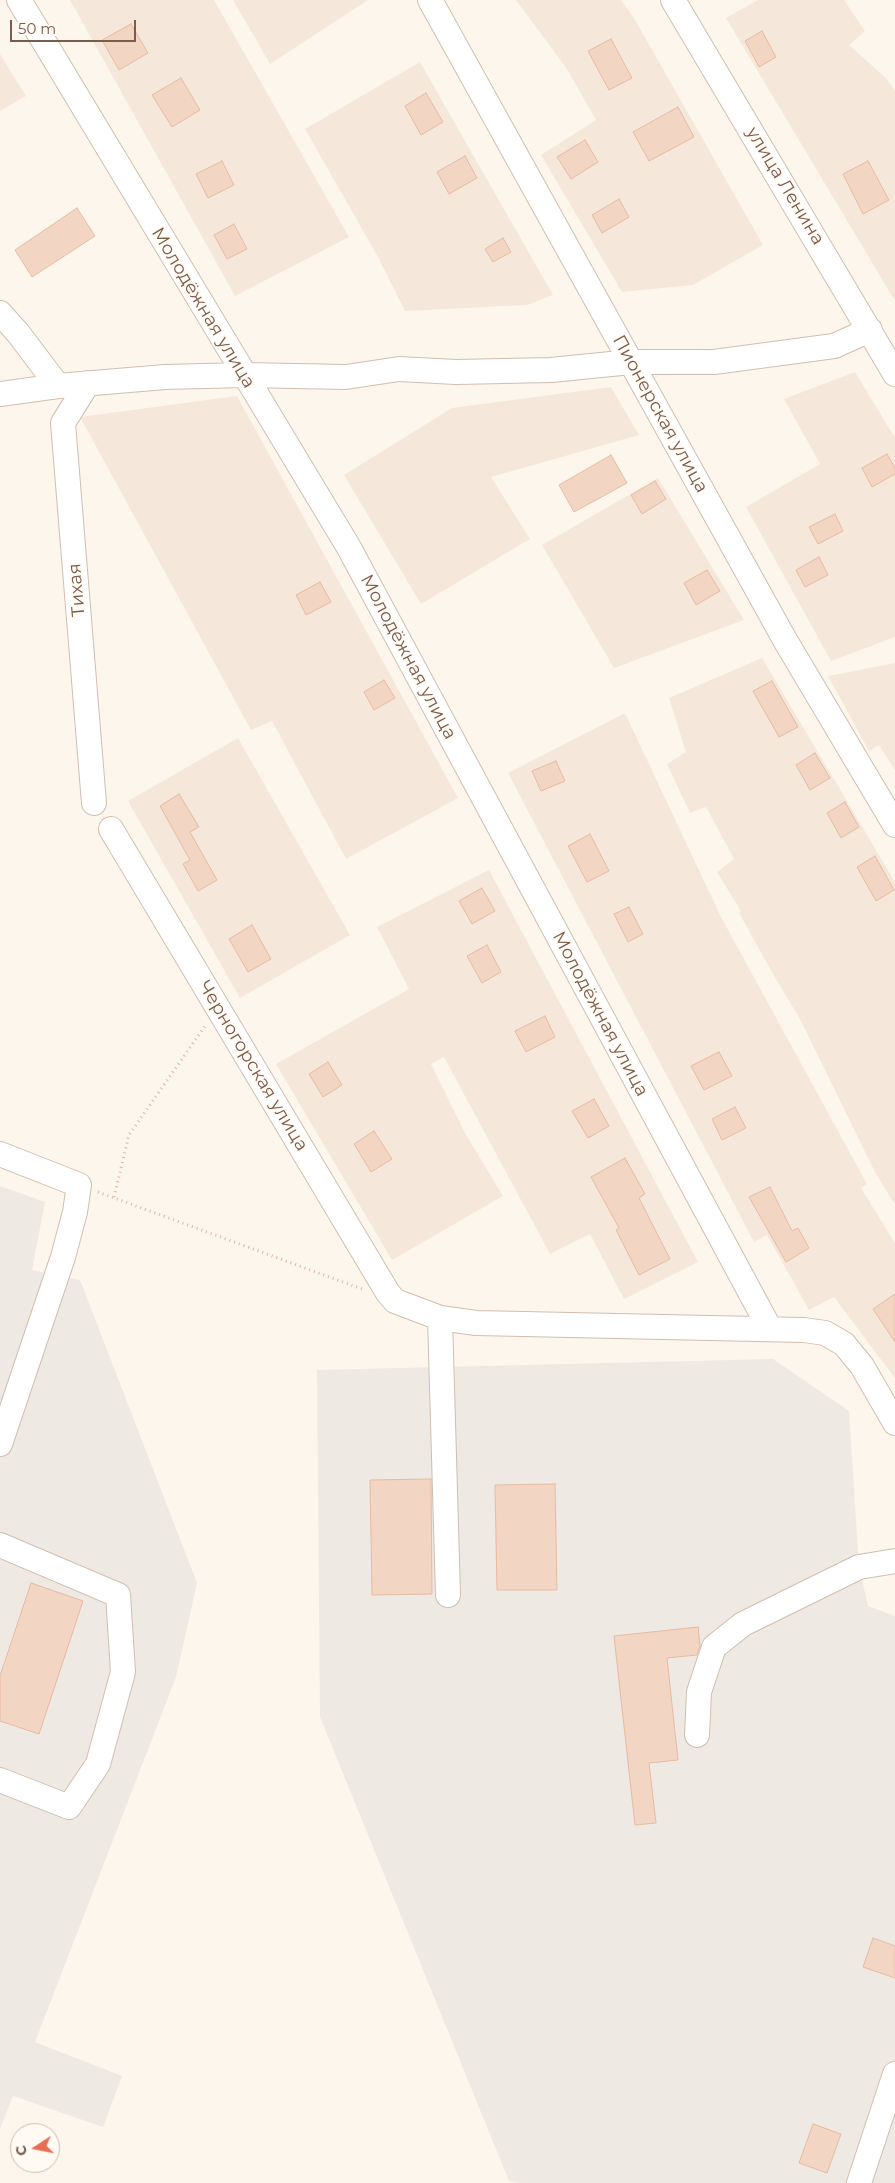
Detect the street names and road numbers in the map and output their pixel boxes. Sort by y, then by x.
street label: улица Ленина [741,123,829,249]
street label: Молодёжная улица [147,224,259,392]
street label: Пионерская улица [608,331,712,497]
street label: Тихая [64,562,90,618]
street label: Молодёжная улица [355,571,461,743]
street label: Молодёжная улица [547,928,653,1100]
street label: Черногорская улица [194,977,312,1155]

